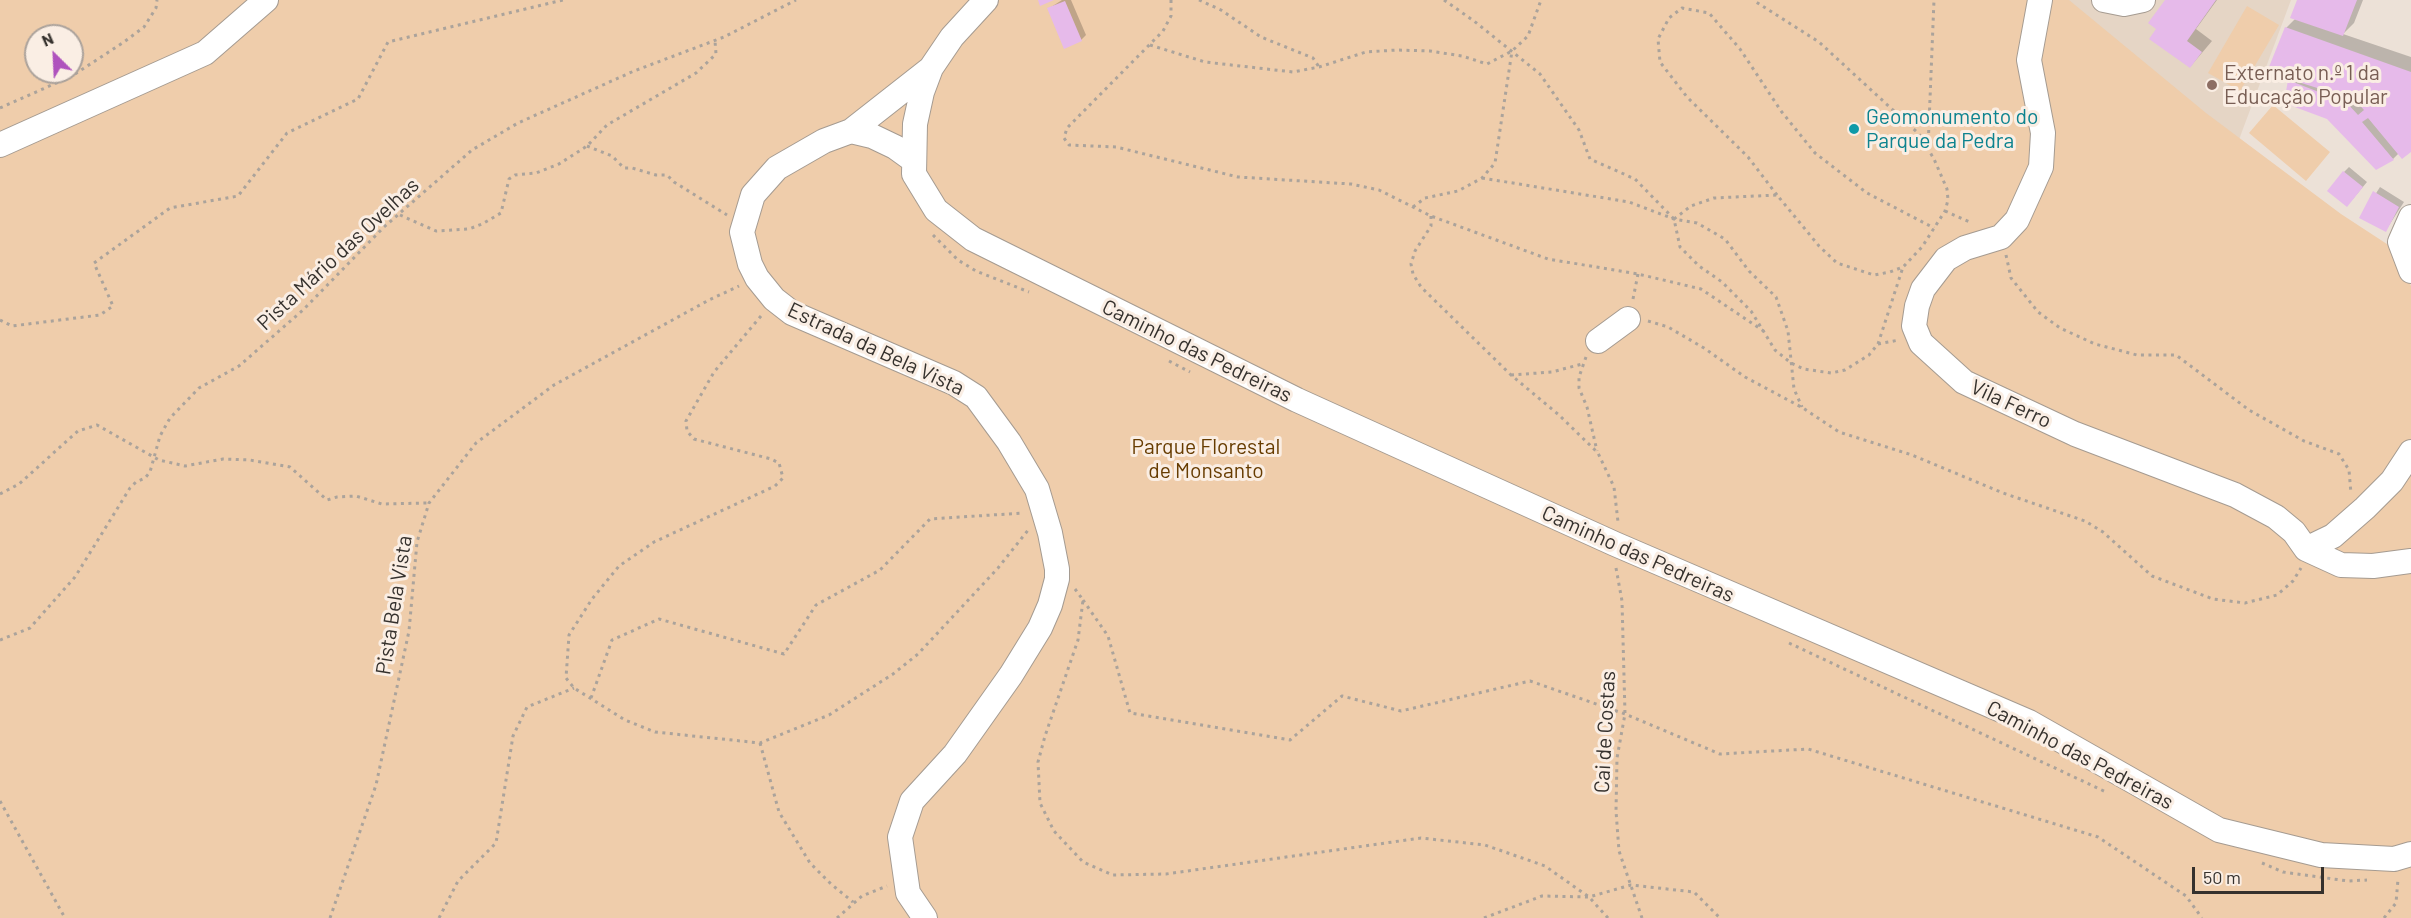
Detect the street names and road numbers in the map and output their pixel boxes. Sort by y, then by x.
street label: Pista Mário das Ovelhas [252,172,424,336]
street label: Caminho das Pedreiras [1098,294,1296,408]
street label: Estrada da Bela Vista [784,297,968,401]
street label: Vila Ferro [1967,374,2055,434]
street label: Caminho das Pedreiras [1538,500,1738,608]
street label: Pista Bela Vista [371,534,417,676]
street label: Cai de Costas [1589,670,1621,794]
street label: Caminho das Pedreiras [1982,695,2178,815]

